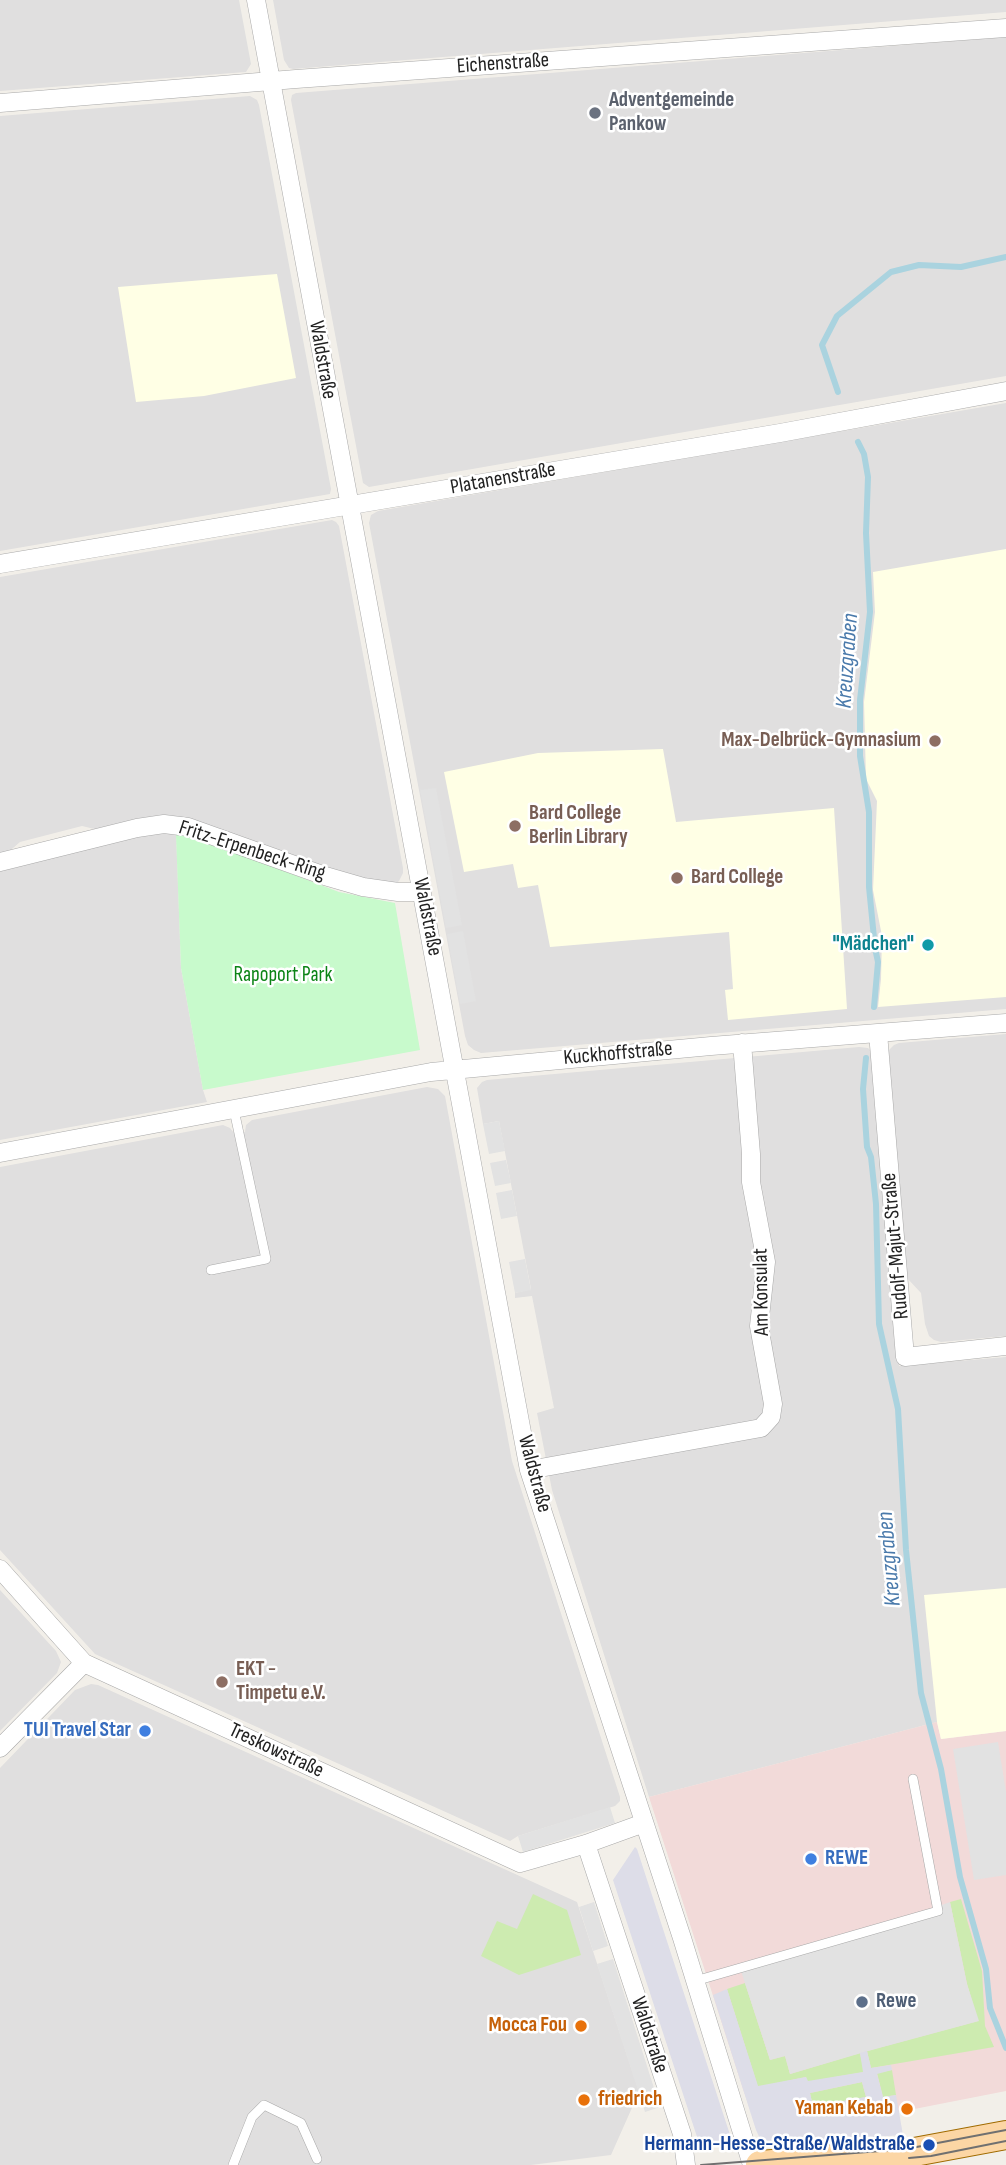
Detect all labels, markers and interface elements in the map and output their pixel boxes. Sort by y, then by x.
street label: Eichenstraße [456,48,550,80]
place label: Adventgemeinde Pankow [609,88,734,138]
marker: Adventgemeinde Pankow [587,105,603,121]
street label: Waldstraße [303,319,341,401]
street label: Platanenstraße [448,457,558,501]
water label: Kreuzgraben [831,613,865,709]
place label: Max-Delbrück-Gymnasium [721,728,921,754]
marker: Max-Delbrück-Gymnasium [927,733,943,749]
place label: Bard College Berlin Library [529,801,628,851]
street label: Fritz-Erpenbeck-Ring [176,815,328,887]
marker: Bard College Berlin Library [507,818,523,834]
place label: Bard College [691,865,783,891]
marker: Bard College [669,870,685,886]
street label: Waldstraße [407,876,447,958]
place label: "Mädchen" [833,932,914,958]
marker: "Mädchen" [920,937,936,953]
park label: Rapoport Park [233,963,333,989]
street label: Kuckhoffstraße [563,1037,673,1071]
street label: Rudolf-Majut-Straße [877,1172,915,1320]
street label: Am Konsulat [749,1248,775,1336]
street label: Waldstraße [512,1433,556,1515]
water label: Kreuzgraben [872,1510,908,1608]
place label: EKT - Timpetu e.V. [236,1657,326,1707]
marker: EKT - Timpetu e.V. [214,1674,230,1690]
place label: TUI Travel Star [24,1718,131,1744]
street label: Treskowstraße [225,1718,327,1784]
marker: TUI Travel Star [137,1723,153,1739]
place label: REWE [825,1846,868,1872]
marker: REWE [803,1851,819,1867]
place label: Rewe [876,1989,916,2015]
street label: Waldstraße [625,1994,673,2076]
marker: Rewe [854,1994,870,2010]
place label: Mocca Fou [489,2013,567,2039]
marker: Mocca Fou [573,2018,589,2034]
place label: friedrich [598,2087,662,2113]
marker: friedrich [576,2092,592,2108]
place label: Yaman Kebab [795,2096,893,2122]
marker: Yaman Kebab [899,2101,915,2117]
place label: Hermann-Hesse-Straße/Waldstraße [644,2132,915,2158]
marker: Hermann-Hesse-Straße/Waldstraße [921,2137,937,2153]

